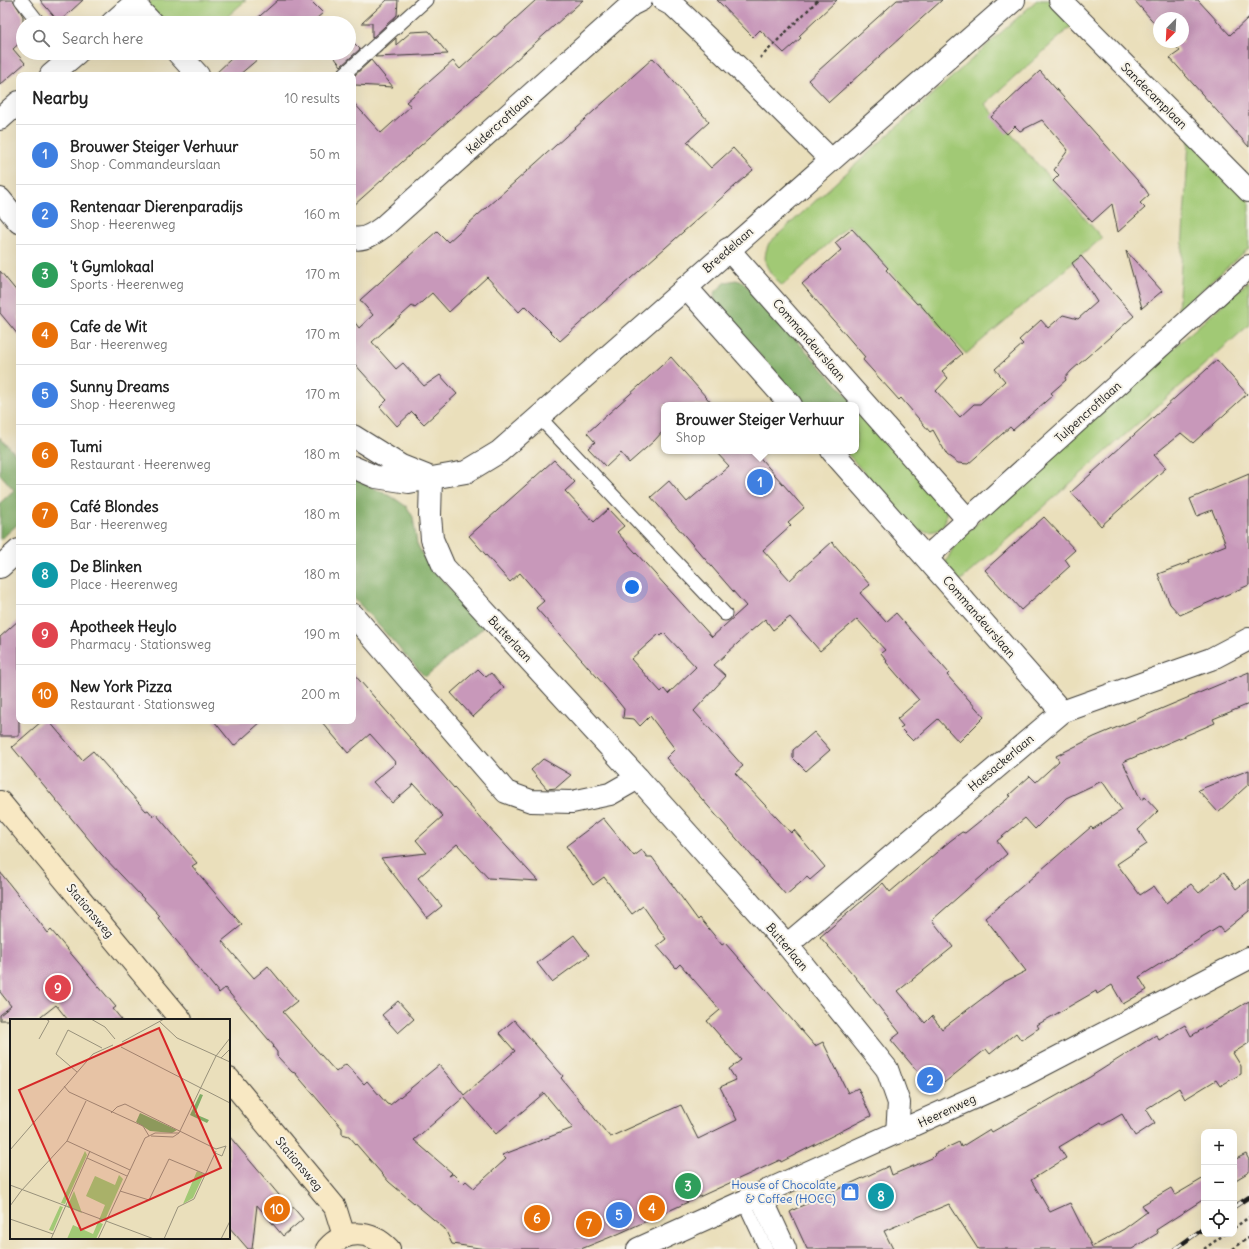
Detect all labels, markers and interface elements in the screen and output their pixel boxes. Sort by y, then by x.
north arrow [1153,12,1189,48]
search box [16,16,356,60]
icon: search [30,27,52,49]
text: Search here [62,29,143,48]
street label: Sandecamplaan [1118,59,1191,132]
text: Nearby [32,87,88,109]
text: 10 results [285,90,340,107]
street label: Keldercroftlaan [463,90,535,157]
text: Brouwer Steiger Verhuur [70,137,238,156]
text: 1 [42,146,48,163]
text: 50 m [309,146,340,163]
text: Shop · Commandeurslaan [70,156,221,173]
text: Rentenaar Dierenparadijs [70,197,243,216]
text: 2 [41,206,49,223]
text: 160 m [304,206,340,223]
text: Shop · Heerenweg [70,216,176,233]
street label: Breedelaan [699,224,756,276]
text: 't Gymlokaal [70,257,154,276]
text: 3 [41,266,49,283]
text: 170 m [305,266,340,283]
text: Sports · Heerenweg [70,276,184,293]
street label: Commandeurslaan [770,296,849,384]
text: Cafe de Wit [70,317,147,336]
text: 4 [41,326,49,343]
text: 170 m [305,326,340,343]
text: Bar · Heerenweg [70,336,167,353]
text: Sunny Dreams [70,377,169,396]
street label: Tulpencroftlaan [1051,378,1124,445]
text: 5 [41,386,49,403]
text: 170 m [305,386,340,403]
text: Shop · Heerenweg [70,396,176,413]
popup [661,402,859,454]
text: Brouwer Steiger Verhuur [676,410,844,429]
text: Shop [676,429,705,446]
text: Tumi [70,437,102,456]
text: 6 [41,446,49,463]
text: 180 m [304,446,340,463]
text: Restaurant · Heerenweg [70,456,211,473]
pin: 1 [747,467,773,497]
text: Café Blondes [70,497,158,516]
text: 7 [42,506,48,523]
text: 180 m [304,506,340,523]
text: Bar · Heerenweg [70,516,167,533]
text: De Blinken [70,557,142,576]
text: 8 [41,566,49,583]
text: 180 m [304,566,340,583]
street label: Commandeurslaan [940,573,1019,661]
text: Place · Heerenweg [70,576,178,593]
your location [622,577,642,597]
street label: Butterlaan [485,613,535,665]
text: Apotheek Heylo [70,617,177,636]
text: 9 [41,626,49,643]
text: 190 m [304,626,340,643]
text: Pharmacy · Stationsweg [70,636,211,653]
text: New York Pizza [70,677,172,696]
text: 10 [38,686,52,703]
text: 200 m [301,686,340,703]
text: Restaurant · Stationsweg [70,696,215,713]
street label: Haesackerlaan [965,731,1037,794]
street label: Stationsweg [63,881,117,941]
street label: Butterlaan [763,920,812,974]
pin: 9 [45,973,71,1003]
inset map [10,1019,230,1239]
pin: 2 [917,1065,943,1095]
street label: Heerenweg [916,1091,978,1130]
map controls [1201,1129,1237,1237]
button: + [1201,1129,1237,1165]
street label: Stationsweg [272,1134,326,1194]
button: − [1201,1165,1237,1201]
pin: 3 [675,1171,701,1201]
place label: House of Chocolate & Coffee (HOCC) [731,1177,836,1206]
shop icon: House of Chocolate & Coffee (HOCC) [839,1181,861,1203]
pin: 8 [868,1181,894,1211]
pin: 4 [639,1193,665,1223]
pin: 10 [264,1194,290,1224]
pin: 5 [606,1200,632,1230]
button: locate [1201,1201,1237,1237]
pin: 6 [524,1203,550,1233]
pin: 7 [576,1209,602,1239]

